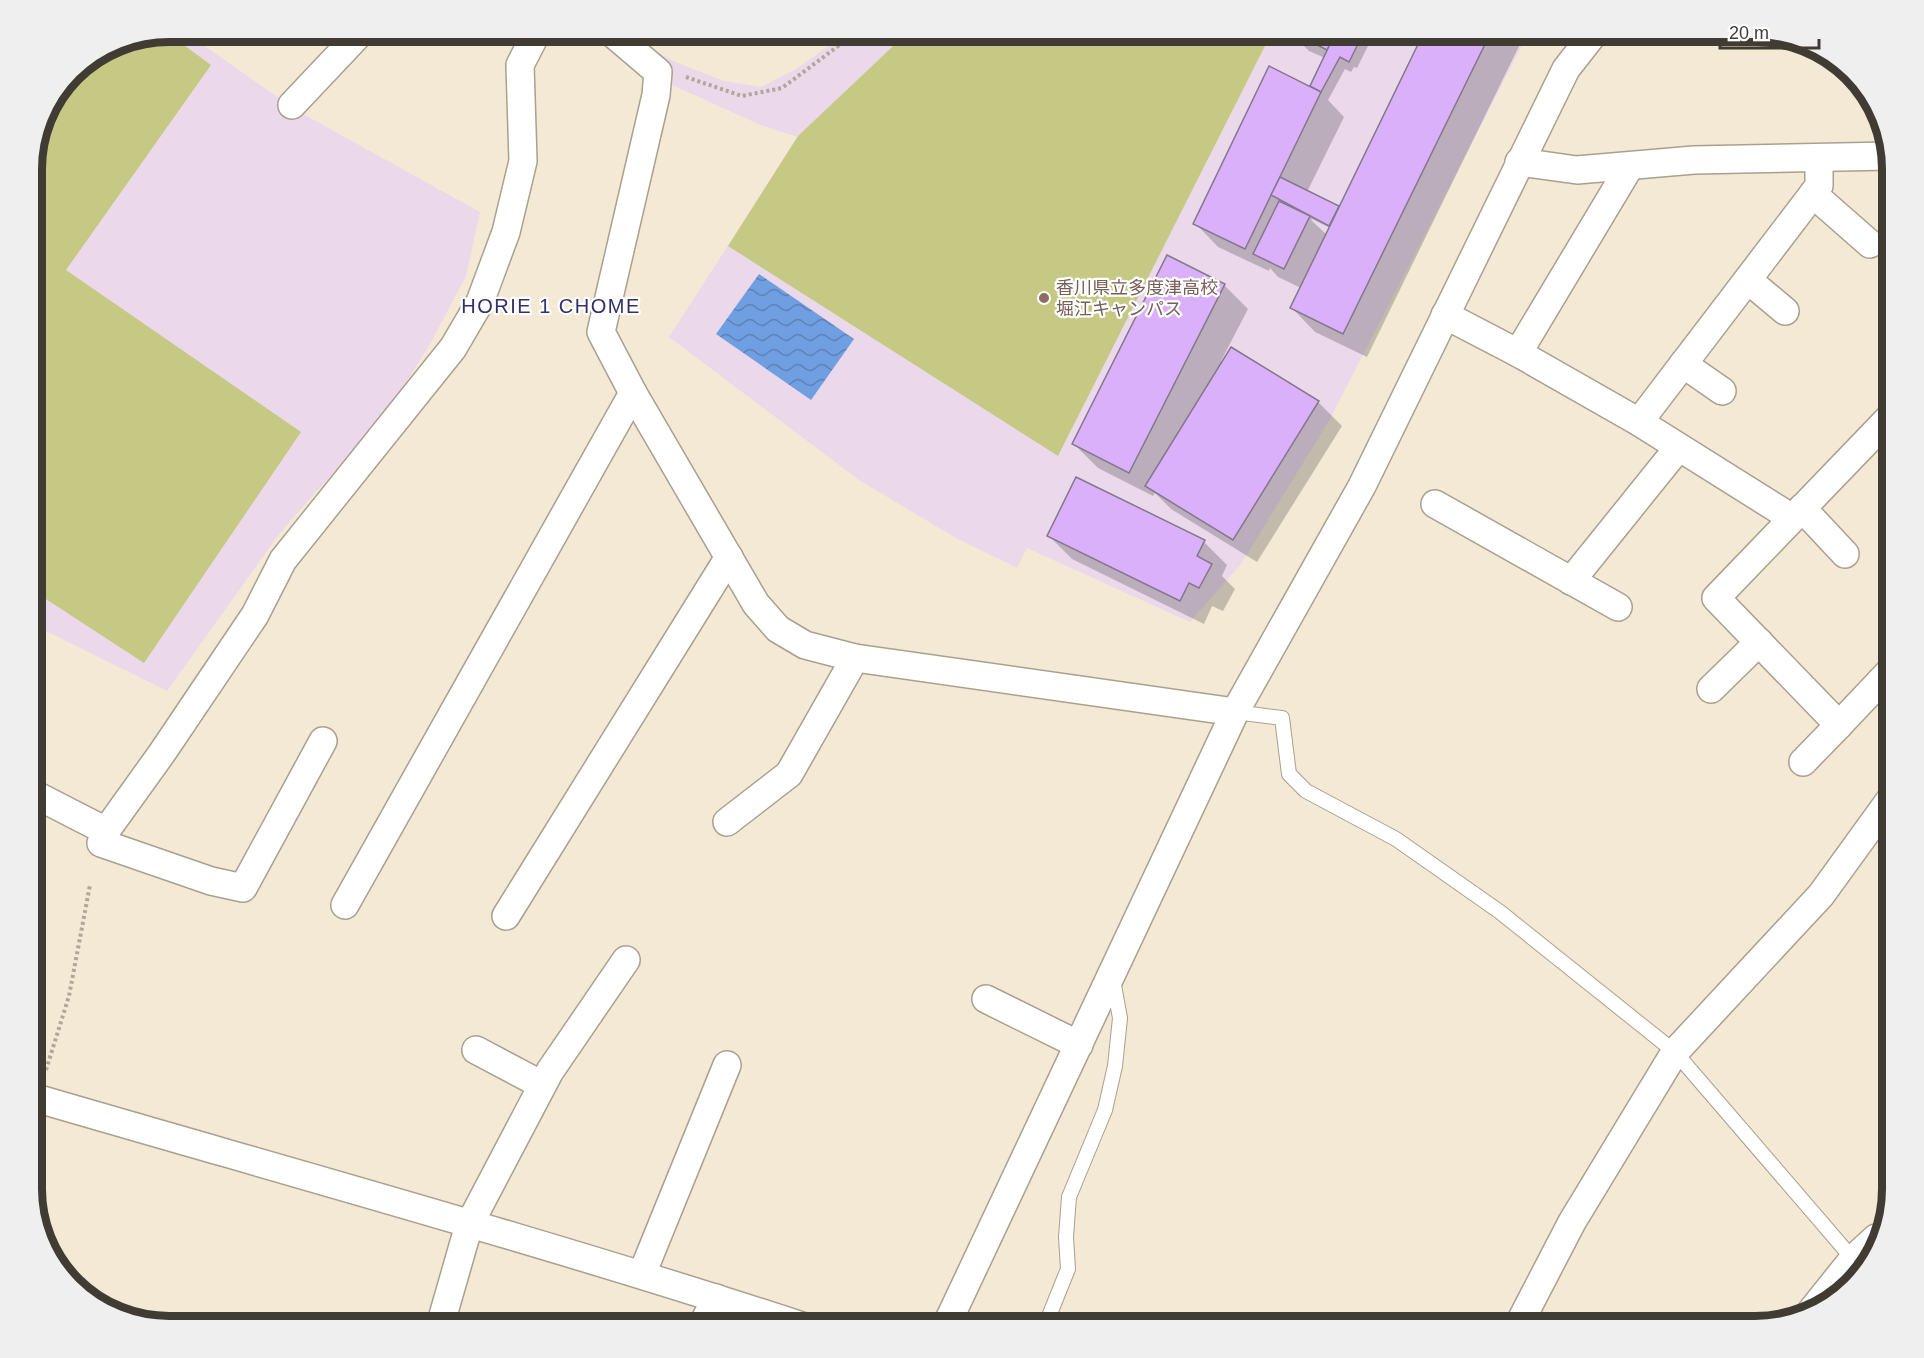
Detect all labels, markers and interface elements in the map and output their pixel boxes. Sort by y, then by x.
scale bar [1720,12,1819,50]
text: 20 m [1729,23,1769,43]
place label: 香川県立多度津高校 堀江キャンパス [1056,278,1218,319]
marker: 香川県立多度津高校 堀江キャンパス [1037,291,1051,305]
district label: HORIE 1 CHOME [461,295,641,317]

